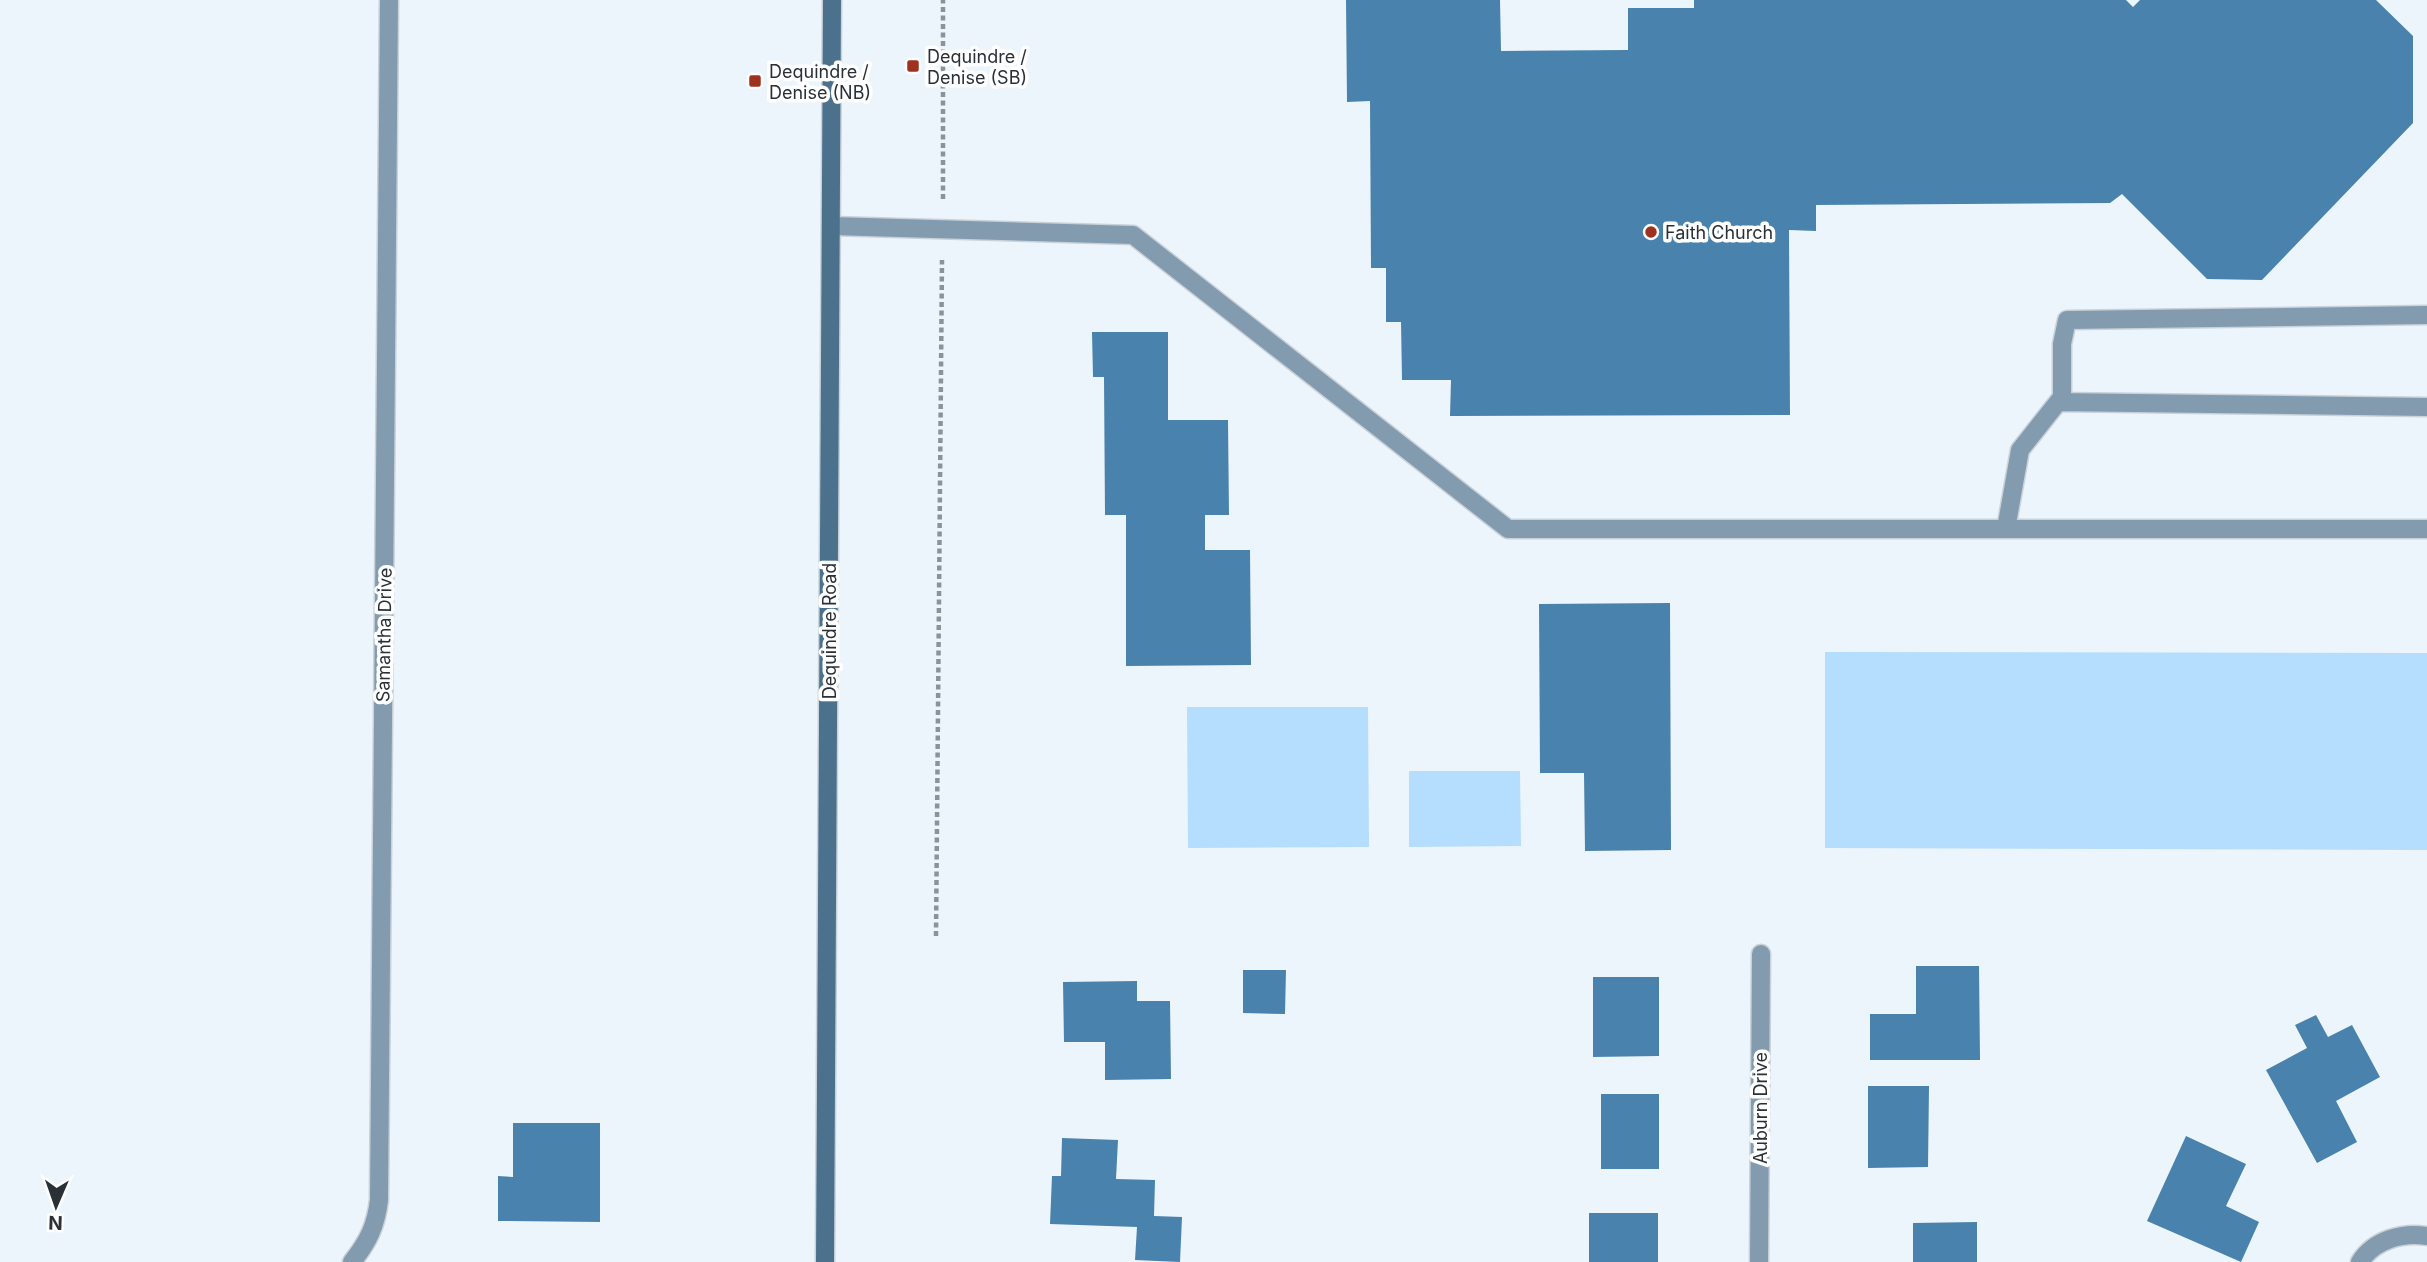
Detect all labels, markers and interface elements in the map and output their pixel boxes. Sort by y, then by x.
place label: Dequindre / Denise (SB) [927,46,1027,88]
marker: Dequindre / Denise (SB) [905,58,921,74]
place label: Dequindre / Denise (NB) [769,61,871,103]
marker: Dequindre / Denise (NB) [747,73,763,89]
place label: Faith Church [1665,222,1773,243]
marker: Faith Church [1643,224,1659,240]
street label: Dequindre Road [819,563,840,699]
street label: Samantha Drive [372,568,396,702]
street label: Auburn Drive [1750,1052,1771,1164]
north arrow [21,1171,91,1241]
text: N [48,1211,63,1234]

